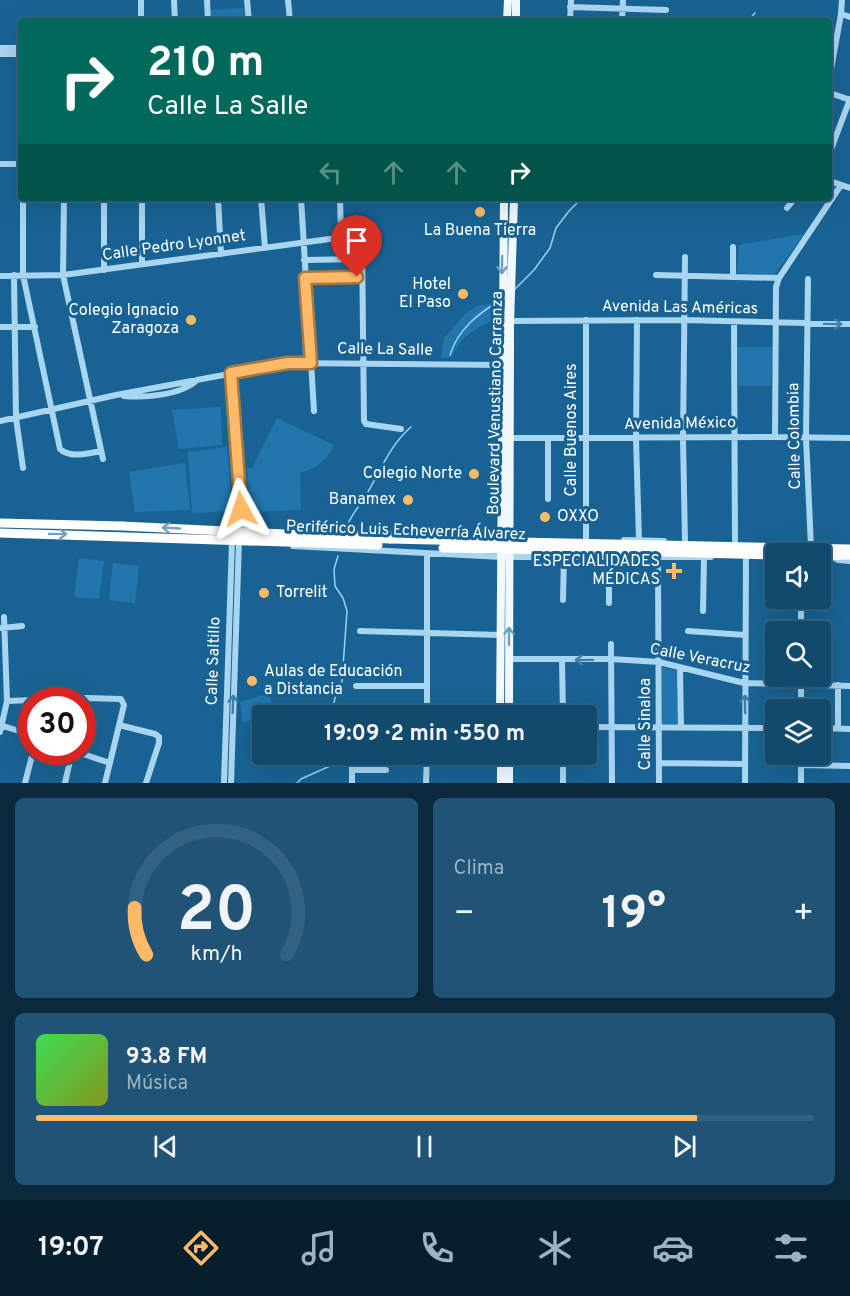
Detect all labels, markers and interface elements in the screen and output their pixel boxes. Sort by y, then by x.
text: 210 m [147,38,264,91]
icon: right [48,42,126,120]
text: Calle La Salle [147,90,308,124]
icon: left [314,156,347,189]
icon: ahead [377,156,410,189]
icon: ahead [440,156,473,189]
icon: right [503,156,536,189]
marker: La Buena Tierra [473,205,487,219]
pin [331,215,382,277]
place label: La Buena Tierra [424,221,536,241]
icon: arrive [340,224,373,257]
street label: Calle Pedro Lyonnet [101,226,247,266]
one-way arrow [497,255,508,275]
place label: Hotel El Paso [399,275,451,313]
marker: Hotel El Paso [456,287,470,301]
street label: Boulevard Venustiano Carranza [484,291,508,515]
street label: Avenida Las Américas [602,297,758,319]
place label: Colegio Ignacio Zaragoza [68,301,179,339]
marker: Colegio Ignacio Zaragoza [184,313,198,327]
one-way arrow [823,318,843,330]
street label: Calle La Salle [337,339,433,361]
street label: Calle Buenos Aires [562,363,582,497]
street label: Calle Colombia [784,382,806,490]
street label: Avenida México [624,413,736,435]
place label: Colegio Norte [363,464,462,484]
marker: Colegio Norte [467,467,481,481]
position arrow [209,477,273,541]
place label: Banamex [329,490,396,510]
marker: Banamex [401,493,415,507]
place label: OXXO [557,507,599,527]
marker: OXXO [538,510,552,524]
street label: Periférico Luis Echeverría Álvarez [286,515,526,545]
one-way arrow [161,523,181,534]
one-way arrow [48,528,68,540]
map controls [765,543,831,765]
button: sound [765,543,831,609]
place label: ESPECIALIDADES MÉDICAS [533,552,660,590]
marker: ESPECIALIDADES MÉDICAS [665,562,683,580]
place label: Torrelit [276,583,328,603]
marker: Torrelit [257,586,271,600]
street label: Calle Saltillo [202,616,226,706]
button: search [765,621,831,687]
one-way arrow [503,627,515,647]
street label: Calle Veracruz [648,639,752,679]
one-way arrow [575,654,595,666]
place label: Aulas de Educación a Distancia [264,662,402,700]
marker: Aulas de Educación a Distancia [245,674,259,688]
street label: Calle Sinaloa [636,678,656,770]
speed limit sign: 30 [18,687,96,765]
one-way arrow [228,694,239,714]
one-way arrow [739,694,751,714]
button: layers [765,699,831,765]
text: 19:09 · 2 min · 550 m [324,721,525,748]
text: Clima [454,856,504,882]
text: 20 [177,874,256,953]
text: 19° [602,887,666,944]
text: − [454,894,475,936]
text: + [793,894,814,936]
text: km/h [190,941,242,968]
text: 93.8 FM [126,1044,207,1071]
text: Música [126,1071,188,1097]
icon: previous [149,1130,182,1163]
icon: pause [408,1130,441,1163]
icon: next [668,1130,701,1163]
icon: directions [180,1227,222,1269]
icon: music [298,1227,340,1269]
icon: phone [416,1227,458,1269]
icon: climate [534,1227,576,1269]
icon: car [652,1227,694,1269]
icon: filters [770,1227,812,1269]
text: 19:07 [38,1231,104,1265]

